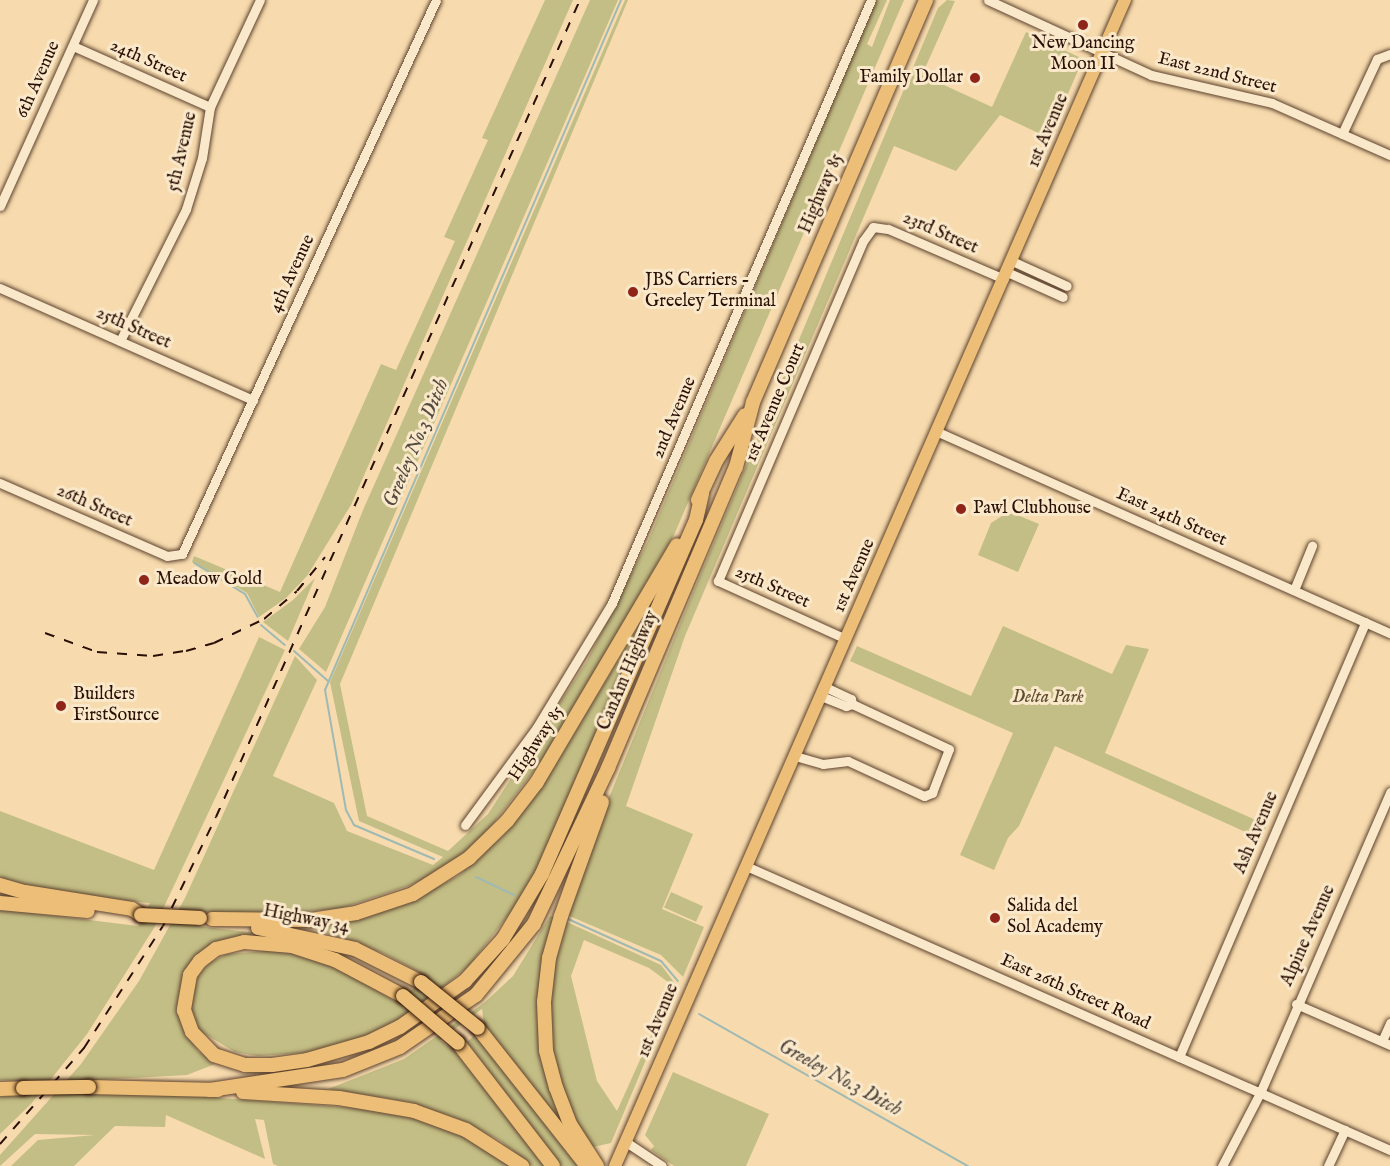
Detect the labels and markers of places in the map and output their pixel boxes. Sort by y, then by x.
marker: New Dancing Moon II [1076,18,1090,32]
place label: New Dancing Moon II [1032,34,1134,76]
place label: Family Dollar [860,67,963,89]
marker: Family Dollar [968,71,982,85]
place label: JBS Carriers - Greeley Terminal [645,271,776,314]
marker: JBS Carriers - Greeley Terminal [626,285,640,299]
place label: Pawl Clubhouse [973,498,1091,520]
marker: Pawl Clubhouse [954,502,968,516]
place label: Meadow Gold [156,569,262,591]
marker: Meadow Gold [137,573,151,587]
place label: Builders FirstSource [73,685,159,728]
marker: Builders FirstSource [54,699,68,713]
place label: Salida del Sol Academy [1007,897,1103,940]
marker: Salida del Sol Academy [988,911,1002,925]

